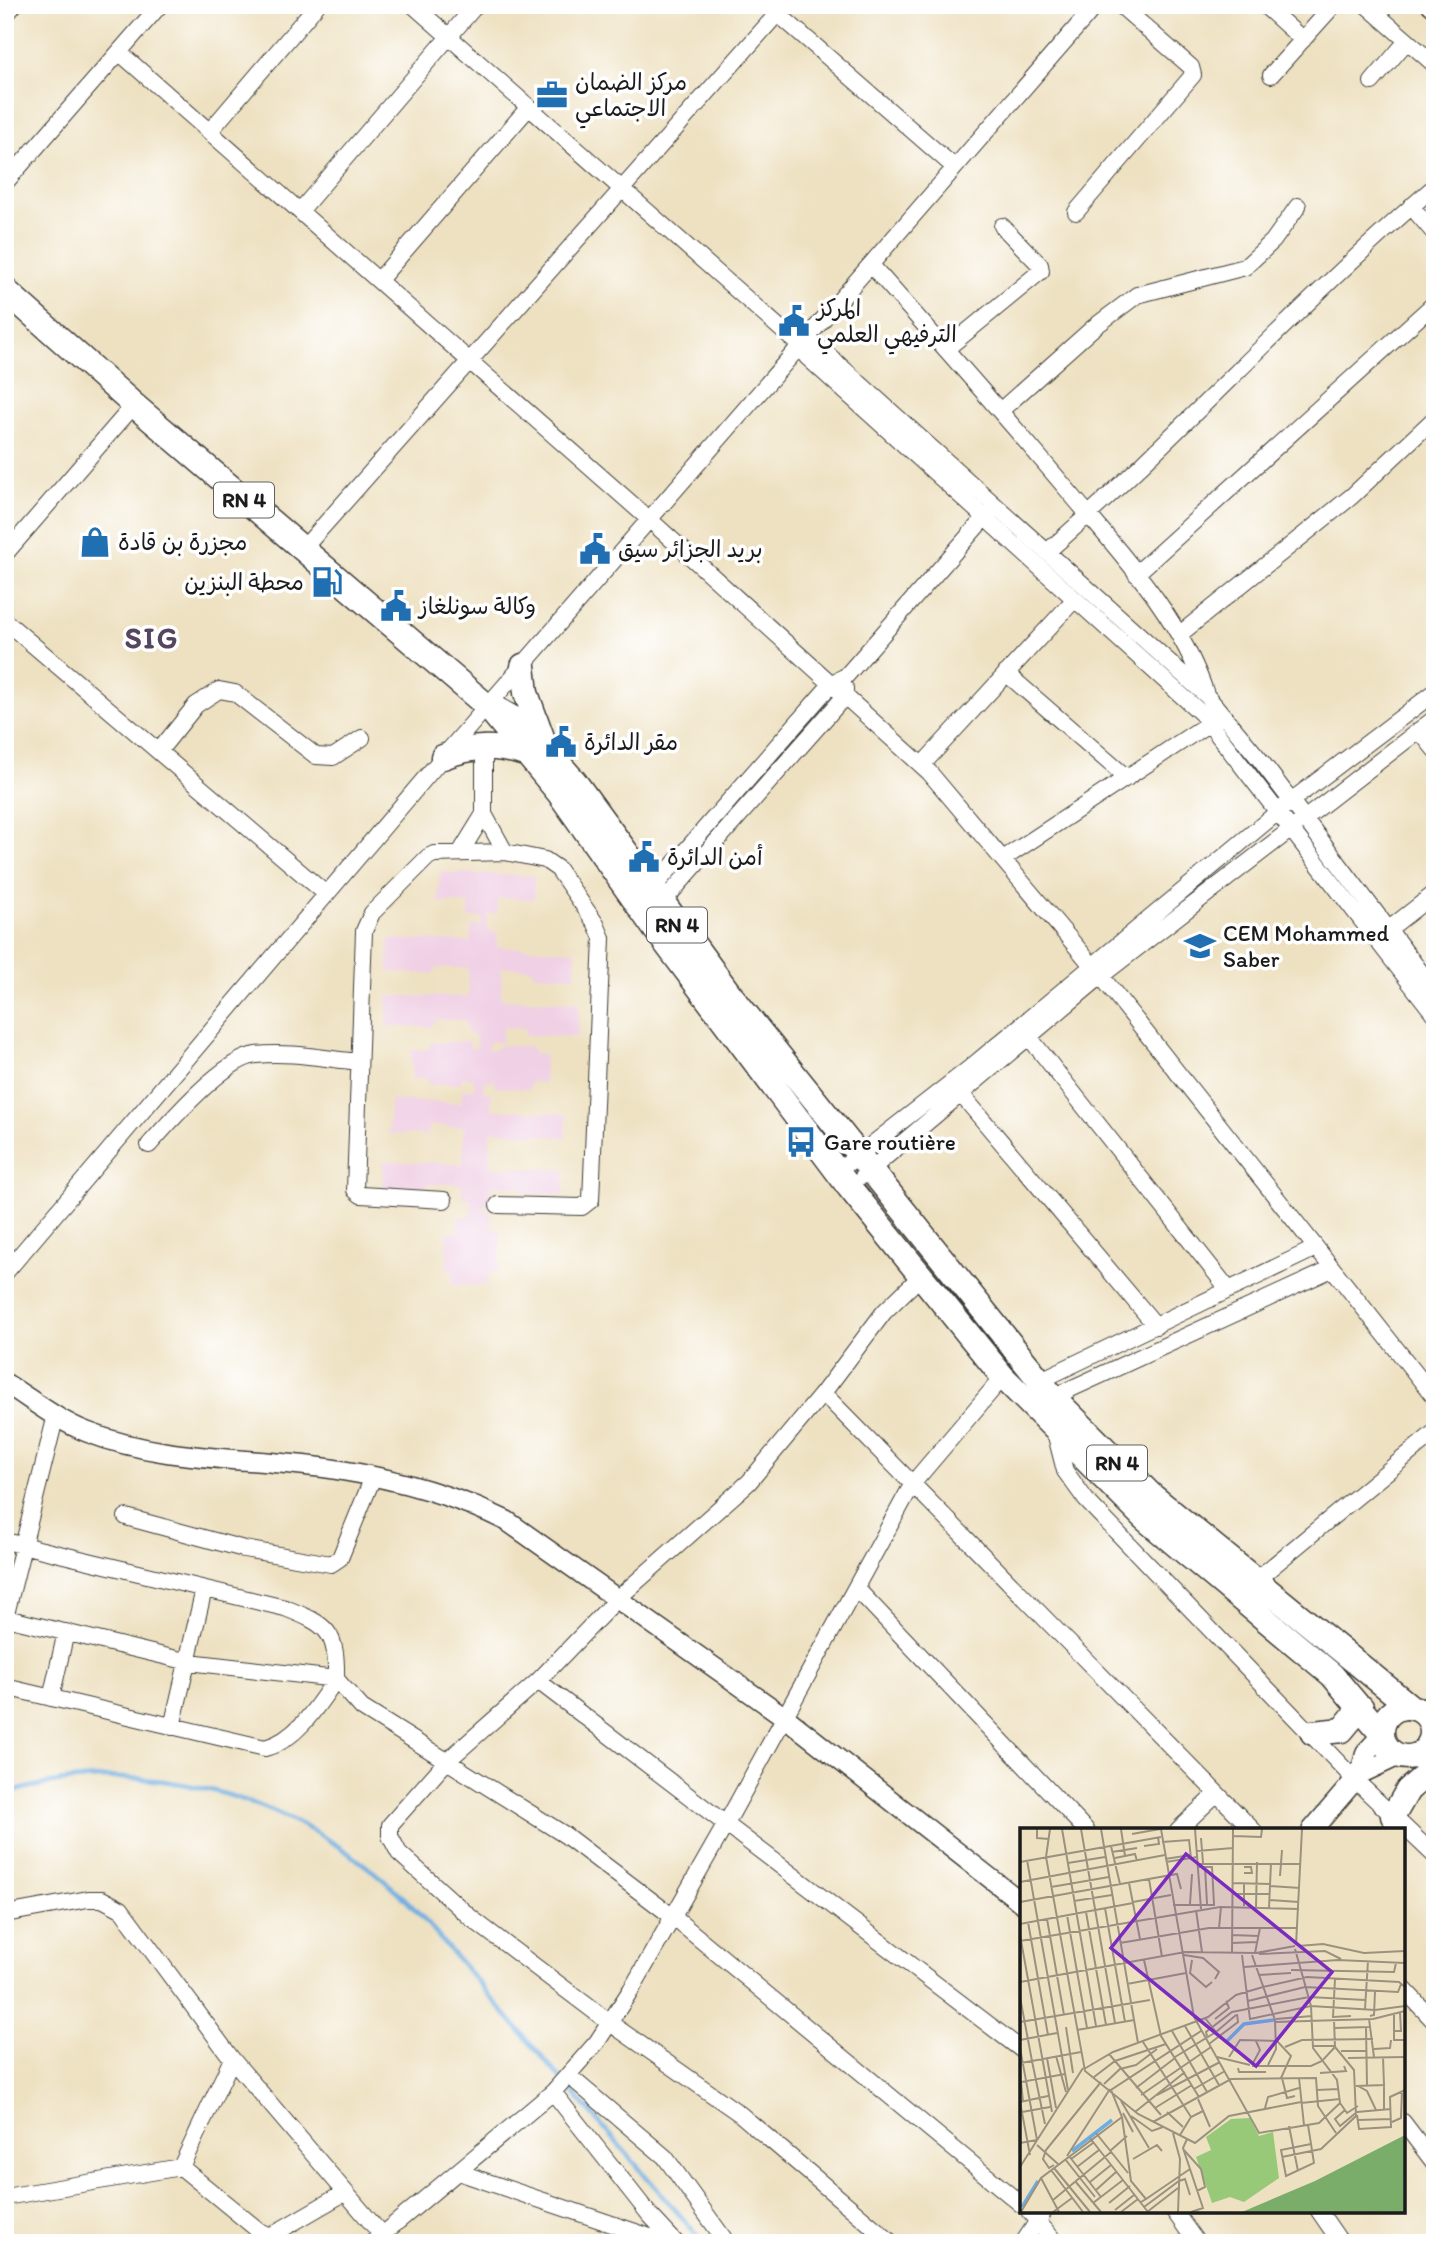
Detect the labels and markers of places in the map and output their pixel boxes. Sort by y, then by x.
place label: مركز الضمان الاجتماعي [575,68,687,129]
office icon: مركز الضمان الاجتماعي [535,78,569,112]
place label: المركز الترفيهي العلمي [815,294,957,355]
public building icon: المركز الترفيهي العلمي [777,304,811,338]
shop icon: مجزرة بن قادة [78,525,112,559]
place label: مجزرة بن قادة [118,528,247,556]
public building icon: بريد الجزائر سيق [578,532,612,566]
place label: بريد الجزائر سيق [618,535,763,563]
fuel station icon: محطة البنزين [310,565,344,599]
place label: محطة البنزين [184,568,304,596]
public building icon: وكالة سونلغاز [379,589,413,623]
place label: وكالة سونلغاز [417,592,536,620]
public building icon: مقر الدائرة [544,725,578,759]
place label: مقر الدائرة [584,728,678,756]
public building icon: أمن الدائرة [627,840,661,874]
place label: أمن الدائرة [667,843,763,871]
place label: CEM Mohammed Saber [1223,919,1390,973]
school or university icon: CEM Mohammed Saber [1183,929,1217,963]
bus stop icon: Gare routière [784,1125,818,1159]
place label: Gare routière [824,1128,956,1156]

